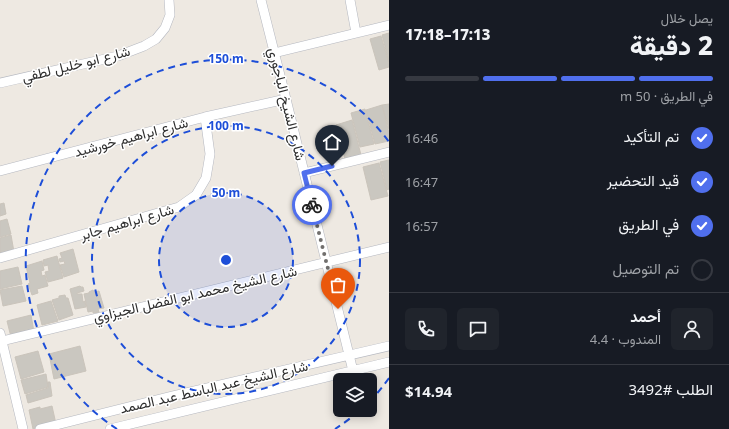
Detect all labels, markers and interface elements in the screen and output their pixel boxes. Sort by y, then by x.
text: يصل خلال [661,9,713,27]
text: 17:13–17:18 [405,24,490,44]
text: 2 دقيقة [630,27,713,63]
street label: شارع ابو خليل لطفي [20,41,133,89]
street label: شارع الشيخ الباجوري [261,45,311,163]
text: 150 m [208,50,244,67]
text: في الطريق · 50 m [620,87,713,105]
street label: شارع ابراهيم خورشيد [72,112,190,163]
text: 100 m [208,117,244,134]
pin [315,125,349,166]
text: تم التأكيد [623,126,679,146]
icon: check [691,127,713,149]
text: 16:46 [405,129,438,147]
icon: home [321,131,343,153]
text: قيد التحضير [607,170,679,190]
icon: check [691,171,713,193]
text: 16:47 [405,173,438,191]
text: 50 m [212,184,240,201]
courier [292,185,332,225]
icon: bike [301,194,323,216]
street label: شارع ابراهيم جابر [77,199,177,246]
text: في الطريق [619,214,679,234]
icon: check [691,215,713,237]
text: 16:57 [405,217,438,235]
centre of rings [219,253,233,267]
text: تم التوصيل [613,258,679,278]
street label: شارع الشيخ محمد ابو الفضل الجيزاوي [91,261,299,329]
pin [321,268,355,309]
icon: bag [327,274,349,296]
text: أحمد [630,306,661,326]
button: phone [405,308,447,350]
button: chat [457,308,499,350]
button: person [671,308,713,350]
text: المندوب · 4.4 [590,330,661,348]
street label: شارع الشيخ عبد الباسط عبد الصمد [118,356,310,419]
map controls [333,373,377,417]
button: layers [333,373,377,417]
text: الطلب #3492 [628,379,713,399]
text: $14.94 [405,381,452,401]

